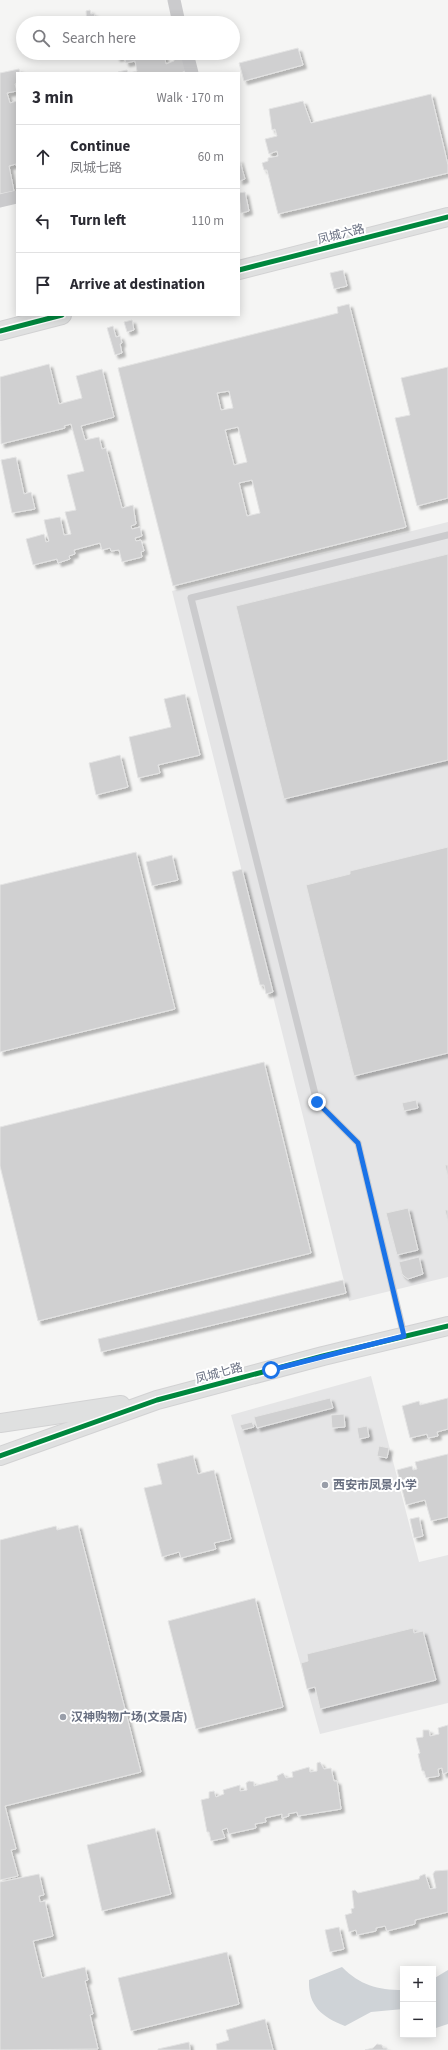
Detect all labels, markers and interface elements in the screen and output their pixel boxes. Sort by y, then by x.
search box [16,16,240,60]
icon: search [30,27,52,49]
text: Search here [62,28,136,49]
text: 3 min [32,86,73,110]
text: Walk · 170 m [156,89,224,107]
text: Continue [70,136,130,157]
icon: ahead [32,146,54,168]
text: 60 m [198,148,224,166]
text: 凤城七路 [70,159,122,177]
icon: left [32,210,54,232]
text: Turn left [70,210,126,231]
text: 110 m [191,212,224,230]
street label: 凤城六路 [316,220,366,249]
icon: arrive [32,274,54,296]
text: Arrive at destination [70,274,205,295]
route end [308,1093,326,1111]
street label: 凤城七路 [194,1359,245,1388]
route start [262,1361,280,1379]
place label: 西安市凤景小学 [333,1477,417,1494]
marker: 西安市凤景小学 [320,1480,330,1490]
place label: 汉神购物广场(文景店) [71,1709,187,1726]
marker: 汉神购物广场(文景店) [58,1712,68,1722]
map controls [400,1966,436,2038]
button: + [400,1966,436,2002]
button: − [400,2002,436,2038]

